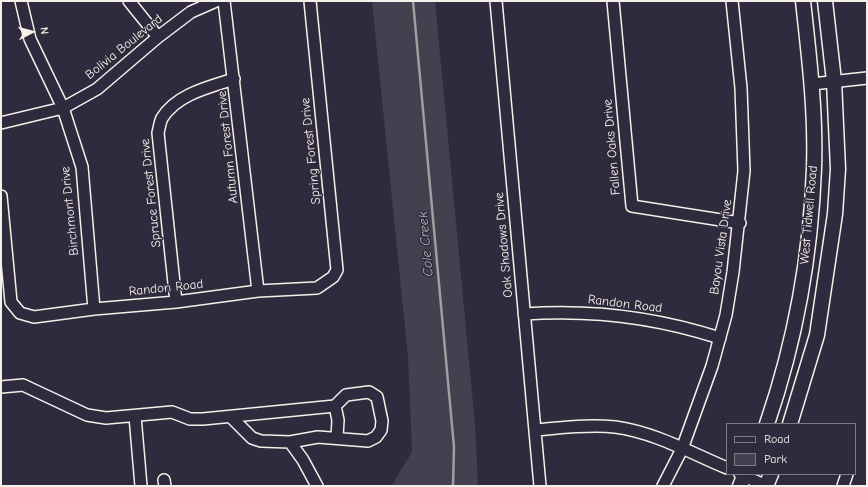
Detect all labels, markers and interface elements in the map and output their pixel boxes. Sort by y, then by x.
street label: Bolivia Boulevard [82,11,166,83]
north arrow [12,12,52,52]
text: N [38,26,51,35]
street label: Autumn Forest Drive [214,90,242,204]
street label: Spring Forest Drive [298,97,324,205]
street label: Fallen Oaks Drive [600,98,624,196]
street label: Spruce Forest Drive [138,138,164,248]
street label: Birchmont Drive [58,165,82,257]
street label: West Tidwell Road [797,165,821,265]
street label: Oak Shadows Drive [492,192,516,298]
street label: Bayou Vista Drive [707,198,735,296]
water label: Cole Creek [415,211,437,277]
street label: Randon Road [128,276,204,300]
street label: Randon Road [587,292,663,316]
legend [726,423,856,475]
text: Road [764,432,790,446]
text: Park [764,452,787,466]

